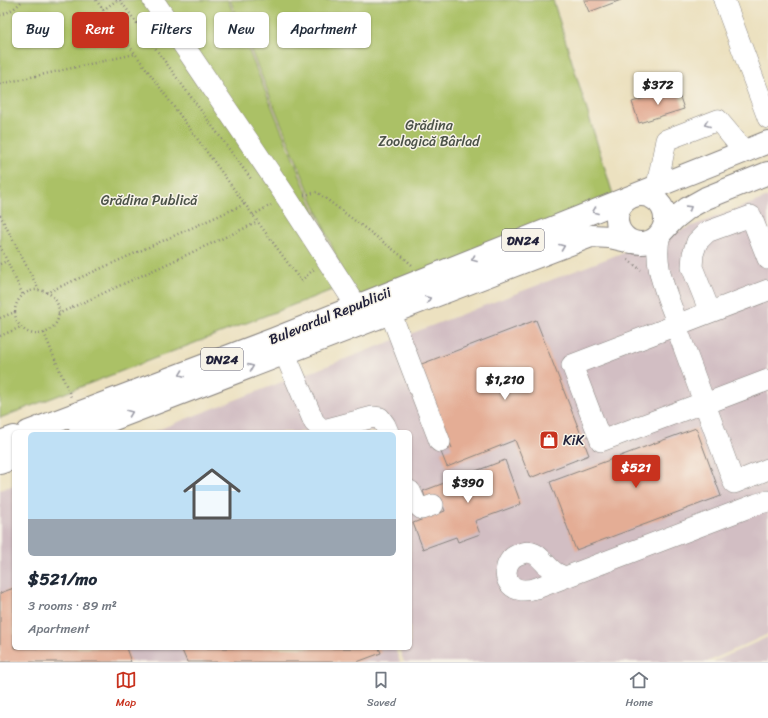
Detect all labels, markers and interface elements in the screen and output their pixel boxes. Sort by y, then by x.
chip: Buy [12,12,64,48]
chip: Rent [72,12,129,48]
chip: Filters [137,12,206,48]
chip: New [214,12,269,48]
chip: Apartment [277,12,371,48]
pin: $372 [634,72,682,106]
text: $372 [643,73,673,96]
park label: Grădina Zoologică Bârlad [378,113,481,154]
one-way arrow [704,120,711,128]
park label: Grădina Publică [101,188,198,213]
one-way arrow [685,205,692,213]
one-way arrow [592,207,599,215]
road number: DN24 [502,229,544,251]
one-way arrow [558,244,565,252]
one-way arrow [471,254,478,262]
street label: Bulevardul Republicii [265,280,396,352]
one-way arrow [424,296,431,304]
road number: DN24 [201,348,243,370]
one-way arrow [248,363,255,371]
pin: $1,210 [472,367,538,401]
text: $1,210 [485,368,525,391]
one-way arrow [179,369,186,377]
one-way arrow [126,409,133,417]
place label: KiK [563,428,584,453]
shop icon: KiK [538,429,560,451]
pin: $521 [612,455,660,489]
text: $521 [621,456,651,479]
icon: home [176,458,248,530]
pin: $390 [444,470,492,504]
text: $390 [452,471,484,494]
text: $521/mo [28,564,97,594]
text: 3 rooms · 89 m² [28,594,117,617]
text: Apartment [28,617,89,640]
tab: Map [115,669,137,712]
tab: Saved [367,669,396,712]
tab: Home [626,669,653,712]

